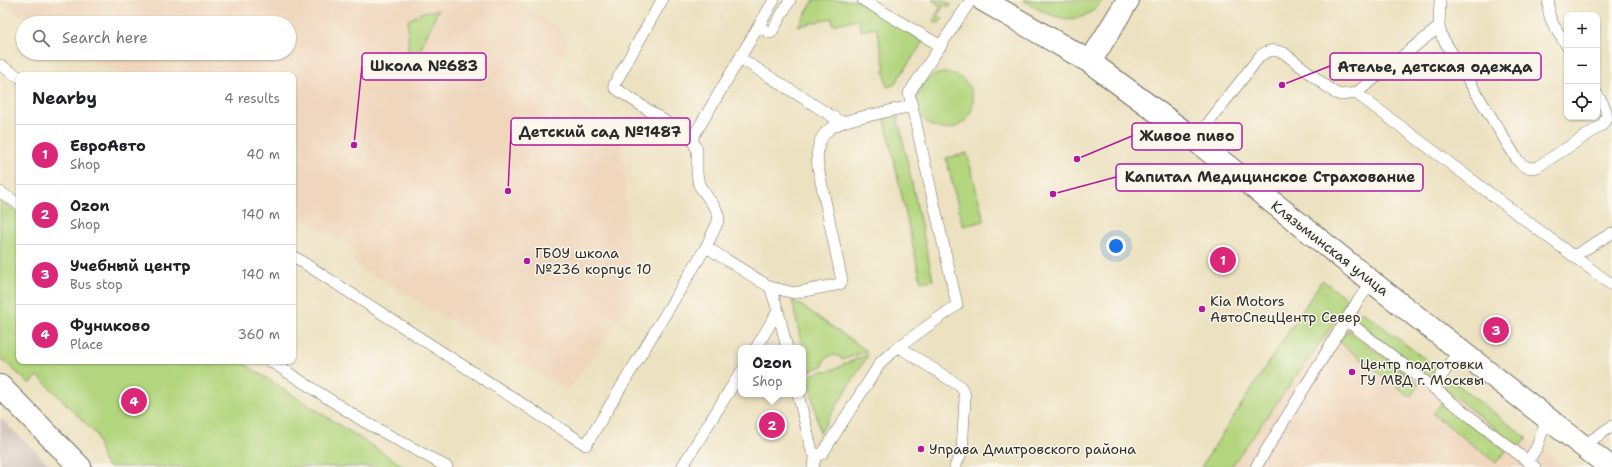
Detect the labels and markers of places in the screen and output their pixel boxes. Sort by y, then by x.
callout: Школа №683 [362,53,486,80]
callout: Ателье, детская одежда [1330,53,1541,80]
callout: Детский сад №1487 [511,118,690,145]
callout: Живое пиво [1132,123,1242,150]
callout: Капитал Медицинское Страхование [1116,164,1423,191]
place label: ГБОУ школа №236 корпус 10 [535,244,652,278]
pin: 1 [1210,245,1236,275]
marker: ГБОУ школа №236 корпус 10 [522,256,532,266]
place label: Kia Motors АвтоСпецЦентр Север [1210,292,1361,326]
marker: Kia Motors АвтоСпецЦентр Север [1197,304,1207,314]
pin: 3 [1483,315,1509,345]
place label: Центр подготовки ГУ МВД г. Москвы [1360,355,1484,389]
marker: Центр подготовки ГУ МВД г. Москвы [1347,367,1357,377]
pin: 4 [121,386,147,416]
pin: 2 [759,410,785,440]
place label: Управа Дмитровского района [929,440,1136,458]
marker: Управа Дмитровского района [916,444,926,454]

